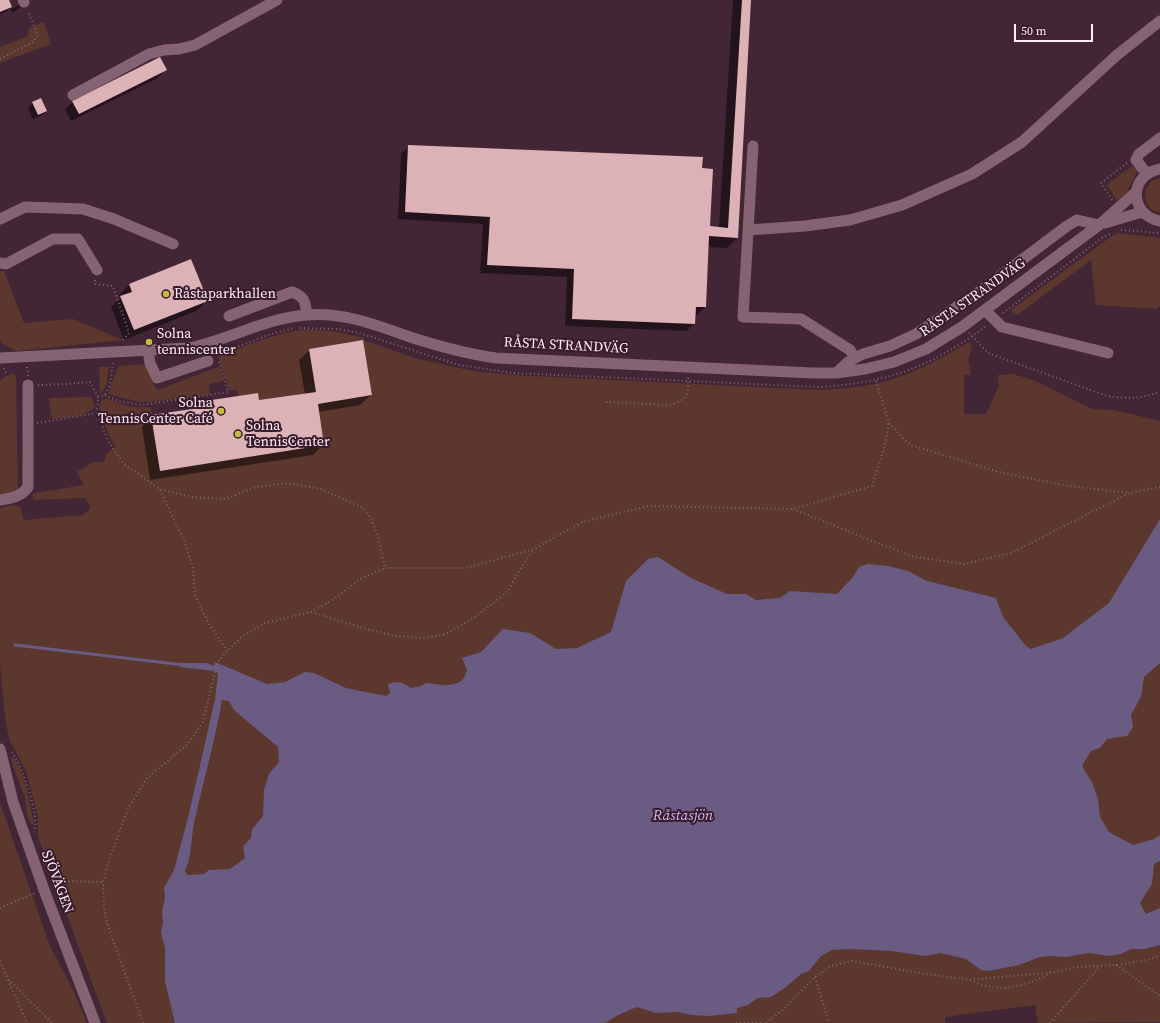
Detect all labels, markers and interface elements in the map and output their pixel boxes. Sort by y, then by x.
scale bar [1016,16,1095,42]
text: 50 m [1021,23,1047,39]
street label: RÅSTA STRANDVÄG [917,255,1029,341]
place label: Råstaparkhallen [174,286,276,302]
marker: Råstaparkhallen [161,289,171,299]
place label: Solna tenniscenter [157,326,236,358]
street label: RÅSTA STRANDVÄG [503,334,629,358]
marker: Solna tenniscenter [144,337,154,347]
place label: Solna TennisCenter Café [98,395,213,428]
marker: Solna TennisCenter Café [216,406,226,416]
place label: Solna TennisCenter [246,418,330,450]
marker: Solna TennisCenter [233,429,243,439]
water label: Råstasjön [653,807,713,825]
street label: SJÖVÄGEN [37,848,77,916]

